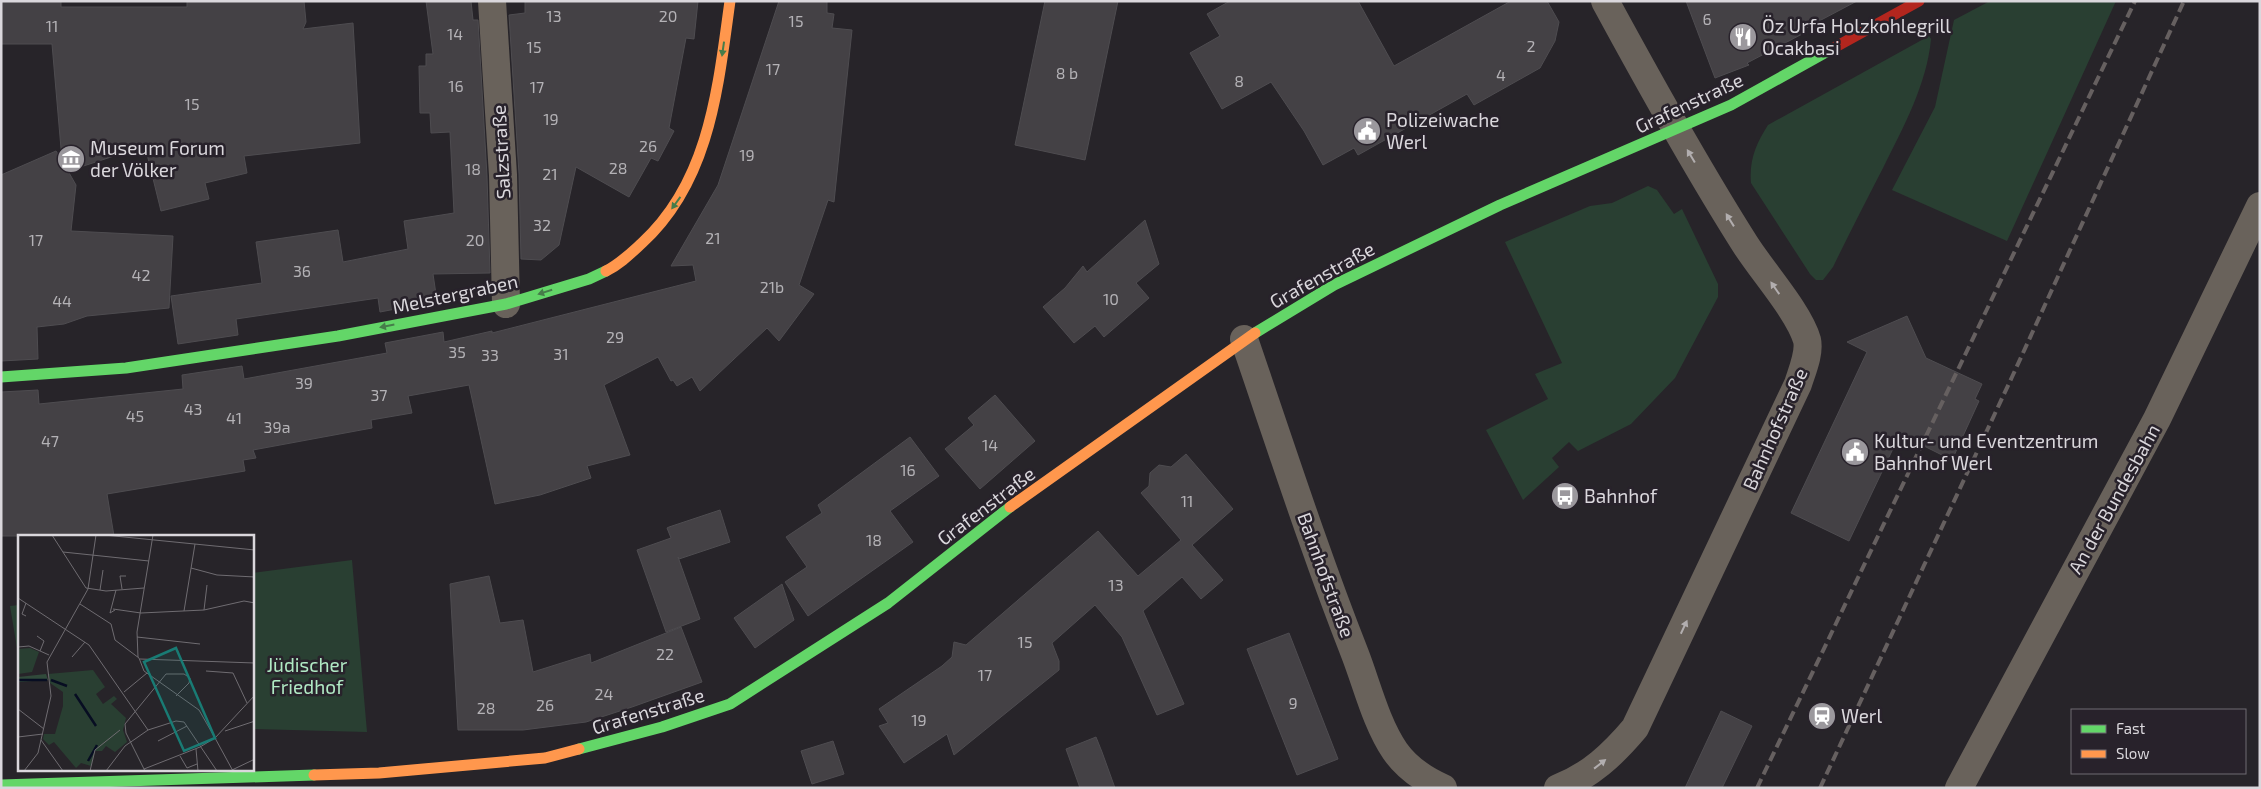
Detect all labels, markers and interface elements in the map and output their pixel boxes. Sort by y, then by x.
house number: 13 [546,6,562,25]
house number: 20 [659,6,677,25]
house number: 6 [1702,9,1712,28]
house number: 15 [789,11,803,30]
place label: Öz Urfa Holzkohlegrill Ocakbasi [1762,14,1951,59]
house number: 11 [46,16,58,35]
restaurant icon: Öz Urfa Holzkohlegrill Ocakbasi [1728,22,1758,52]
house number: 14 [447,24,463,43]
house number: 2 [1527,36,1536,55]
house number: 15 [527,37,541,56]
one-way arrow [719,42,727,58]
house number: 17 [766,59,780,78]
house number: 8 b [1056,63,1078,82]
house number: 4 [1496,65,1506,84]
street label: Grafenstraße [1631,68,1746,138]
house number: 8 [1234,71,1244,90]
house number: 16 [448,76,464,95]
house number: 17 [530,77,544,96]
house number: 15 [185,94,199,113]
street label: Salzstraße [487,104,514,200]
place label: Polizeiwache Werl [1386,108,1499,153]
house number: 19 [543,109,559,128]
public building icon: Polizeiwache Werl [1352,116,1382,146]
place label: Museum Forum der Völker [90,136,225,181]
house number: 26 [639,136,657,155]
museum icon: Museum Forum der Völker [56,144,86,174]
house number: 19 [739,145,755,164]
one-way arrow [1687,149,1695,164]
house number: 28 [609,158,627,177]
house number: 18 [465,159,481,178]
house number: 21 [542,164,558,183]
one-way arrow [671,197,681,210]
one-way arrow [1725,213,1734,226]
house number: 32 [533,215,551,234]
house number: 21 [705,228,721,247]
house number: 17 [29,230,43,249]
house number: 20 [466,230,484,249]
street label: Grafenstraße [1265,236,1378,313]
house number: 36 [293,261,311,280]
house number: 42 [132,265,150,284]
street label: Melstergraben [390,269,520,318]
house number: 21b [760,277,784,296]
one-way arrow [1770,281,1780,295]
one-way arrow [538,288,553,296]
house number: 10 [1103,289,1119,308]
house number: 44 [52,291,72,310]
one-way arrow [378,323,394,331]
house number: 29 [606,327,624,346]
house number: 35 [448,342,466,361]
house number: 31 [553,344,569,363]
house number: 33 [481,345,499,364]
street label: Bahnhofstraße [1737,364,1812,493]
house number: 39 [295,373,313,392]
house number: 37 [370,385,388,404]
house number: 43 [184,399,202,418]
house number: 45 [126,406,144,425]
house number: 41 [226,408,242,427]
house number: 39a [264,417,290,436]
street label: An der Bundesbahn [2063,420,2164,578]
place label: Kultur- und Eventzentrum Bahnhof Werl [1874,429,2098,474]
house number: 47 [41,431,59,450]
house number: 14 [982,435,998,454]
public building icon: Kultur- und Eventzentrum Bahnhof Werl [1840,437,1870,467]
house number: 16 [900,460,916,479]
street label: Grafenstraße [932,461,1039,550]
bus stop icon: Bahnhof [1550,481,1580,511]
place label: Bahnhof [1584,484,1658,507]
house number: 11 [1181,491,1193,510]
street label: Bahnhofstraße [1293,509,1360,640]
house number: 18 [866,530,882,549]
inset map [18,535,254,772]
house number: 13 [1108,575,1124,594]
one-way arrow [1680,620,1688,634]
house number: 15 [1018,632,1032,651]
house number: 22 [656,644,674,663]
park label: Jüdischer Friedhof [267,653,348,698]
house number: 17 [978,665,992,684]
street label: Grafenstraße [589,683,707,739]
house number: 24 [595,684,614,703]
house number: 9 [1288,693,1298,712]
house number: 26 [536,695,554,714]
house number: 28 [477,698,495,717]
station icon: Werl [1807,701,1837,731]
place label: Werl [1841,704,1882,727]
legend [2071,709,2246,774]
house number: 19 [911,710,927,729]
text: Fast [2116,719,2146,737]
text: Slow [2116,744,2150,762]
one-way arrow [1593,759,1607,769]

